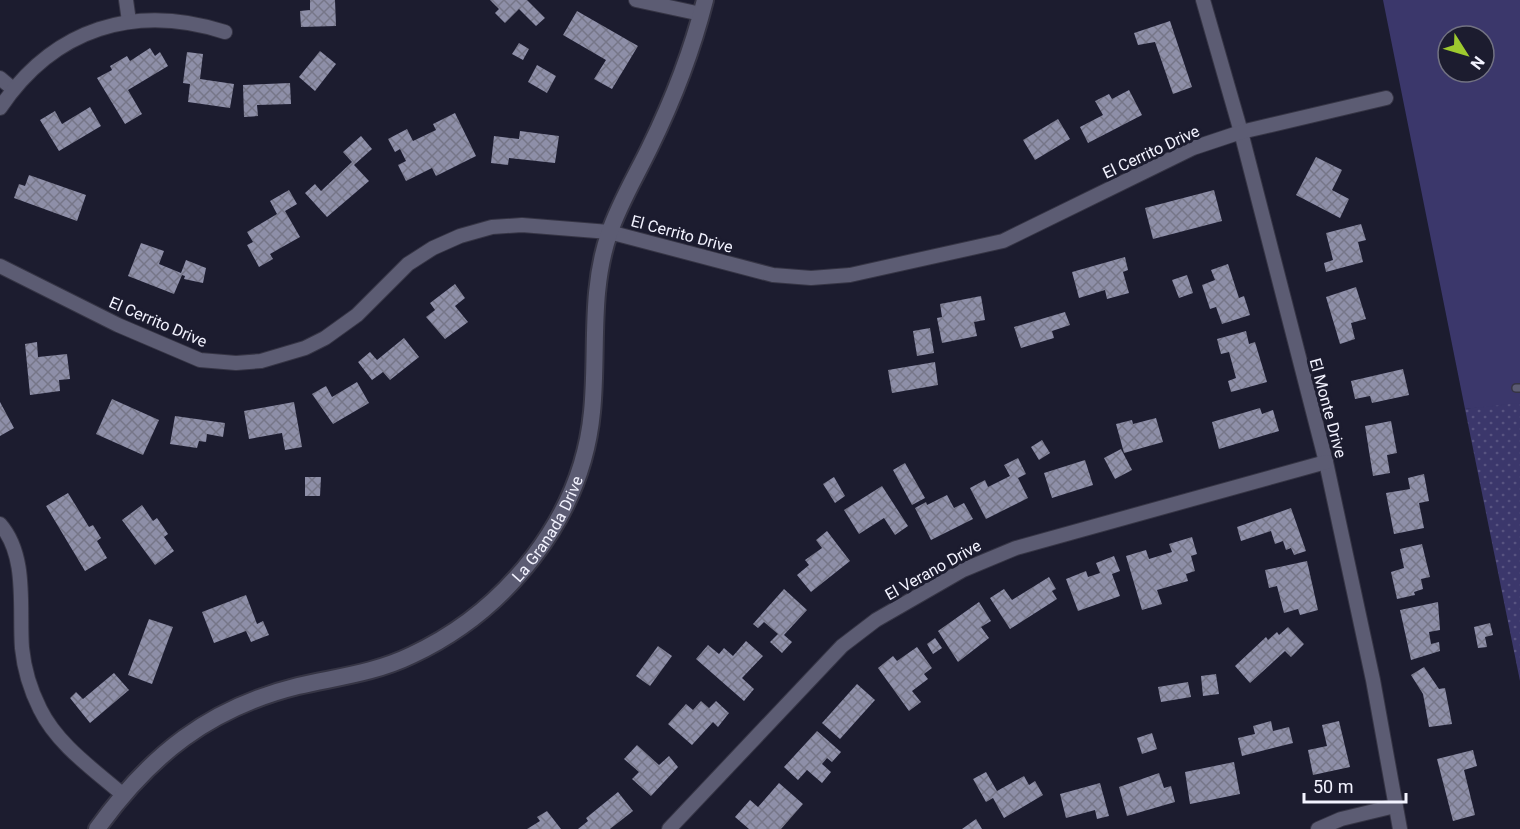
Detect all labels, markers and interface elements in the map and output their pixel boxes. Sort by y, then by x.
north arrow [1436,24,1496,84]
text: N [1467,52,1489,73]
street label: El Cerrito Drive [1100,121,1202,183]
street label: El Cerrito Drive [629,211,735,257]
street label: El Cerrito Drive [106,293,210,351]
street label: El Monte Drive [1306,356,1350,460]
street label: La Granada Drive [508,473,586,586]
street label: El Verano Drive [882,536,984,604]
scale bar [1304,766,1406,804]
text: 50 m [1313,776,1353,797]

